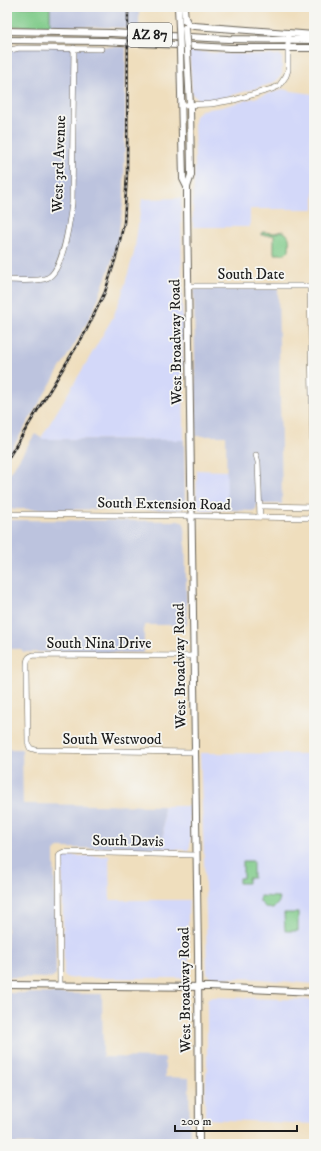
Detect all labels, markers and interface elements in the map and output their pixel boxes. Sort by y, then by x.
road number: AZ 87 [128,23,172,47]
street label: West 3rd Avenue [48,115,70,214]
street label: South Date [218,265,284,284]
street label: West Broadway Road [165,279,187,406]
street label: South Extension Road [97,493,231,515]
street label: West Broadway Road [169,603,191,730]
street label: South Nina Drive [47,634,151,653]
street label: South Westwood [63,730,162,749]
street label: South Davis [92,831,164,851]
street label: West Broadway Road [174,927,196,1054]
scale bar [175,1107,297,1133]
text: 200 m [181,1114,211,1129]

